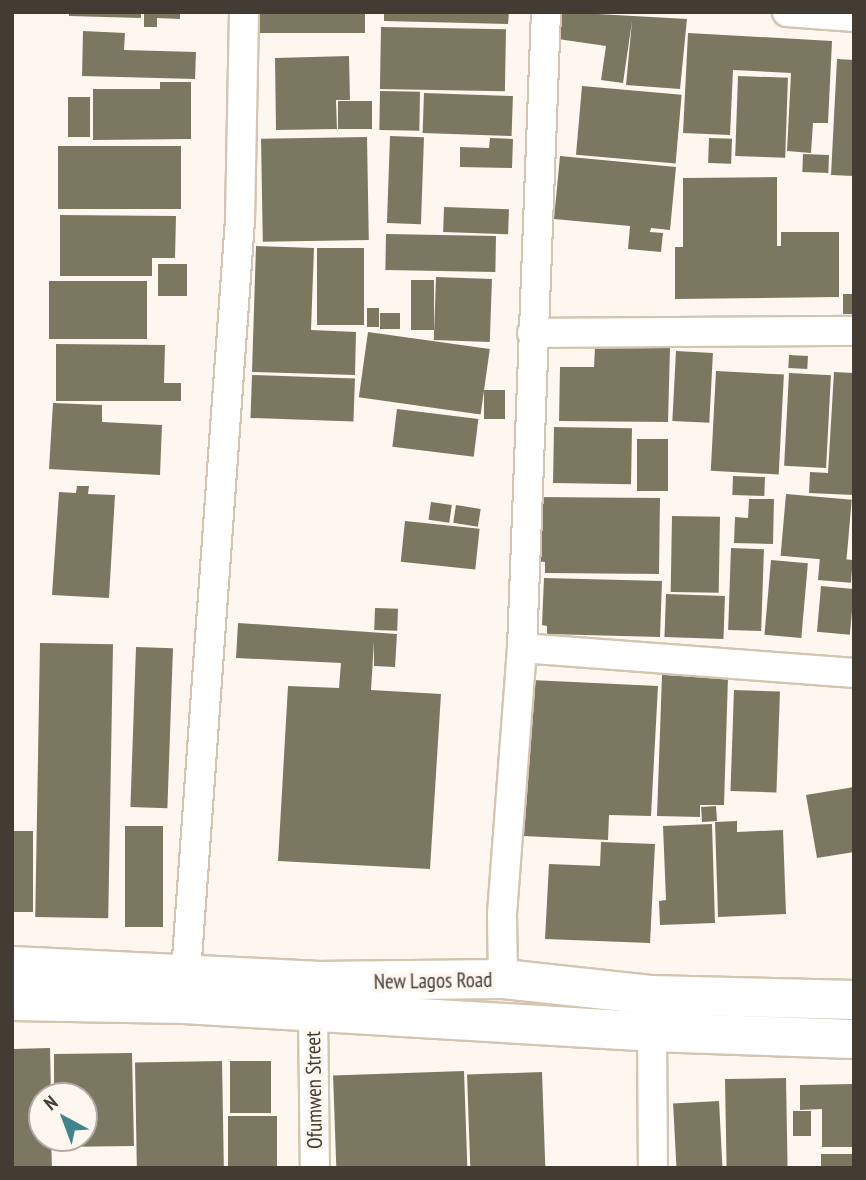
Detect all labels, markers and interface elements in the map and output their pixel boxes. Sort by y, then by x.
street label: New Lagos Road [373,967,493,995]
street label: Ofumwen Street [300,1031,328,1149]
north arrow [28,1082,98,1152]
text: N [39,1090,62,1115]

